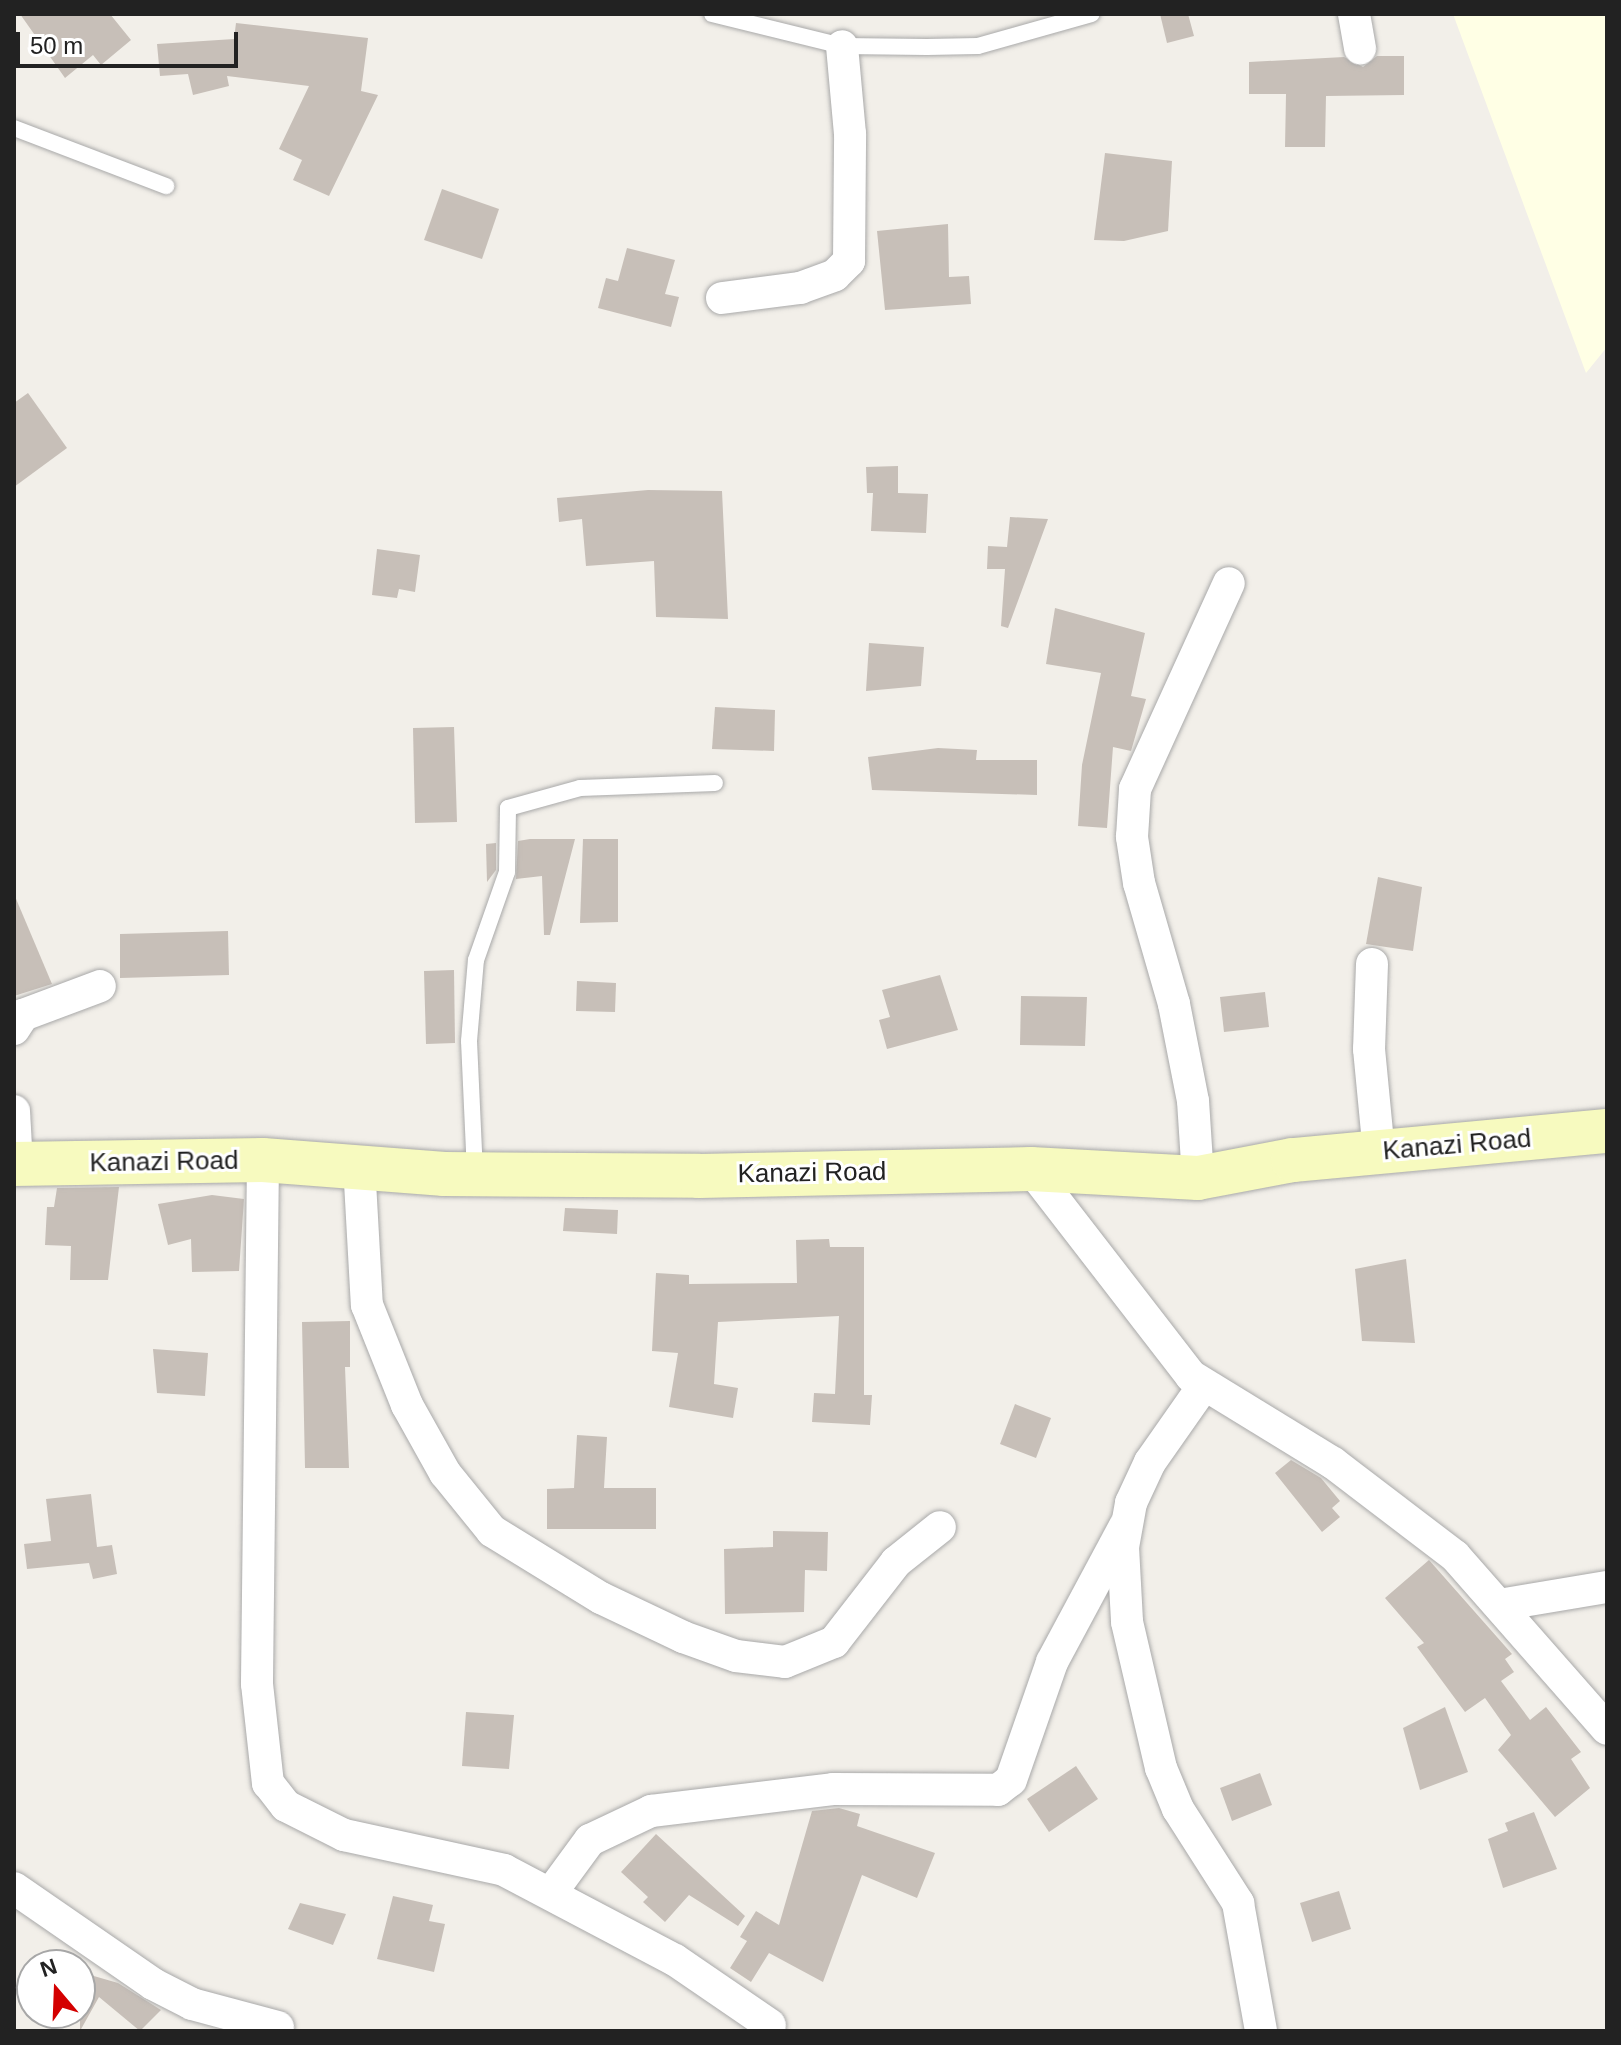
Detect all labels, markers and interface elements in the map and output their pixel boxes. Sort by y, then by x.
scale bar [20,16,242,66]
text: 50 m [30,32,83,59]
street label: Kanazi Road [1381,1123,1533,1167]
street label: Kanazi Road [89,1145,239,1179]
street label: Kanazi Road [737,1156,887,1190]
north arrow [16,1949,96,2029]
text: N [37,1953,60,1982]

